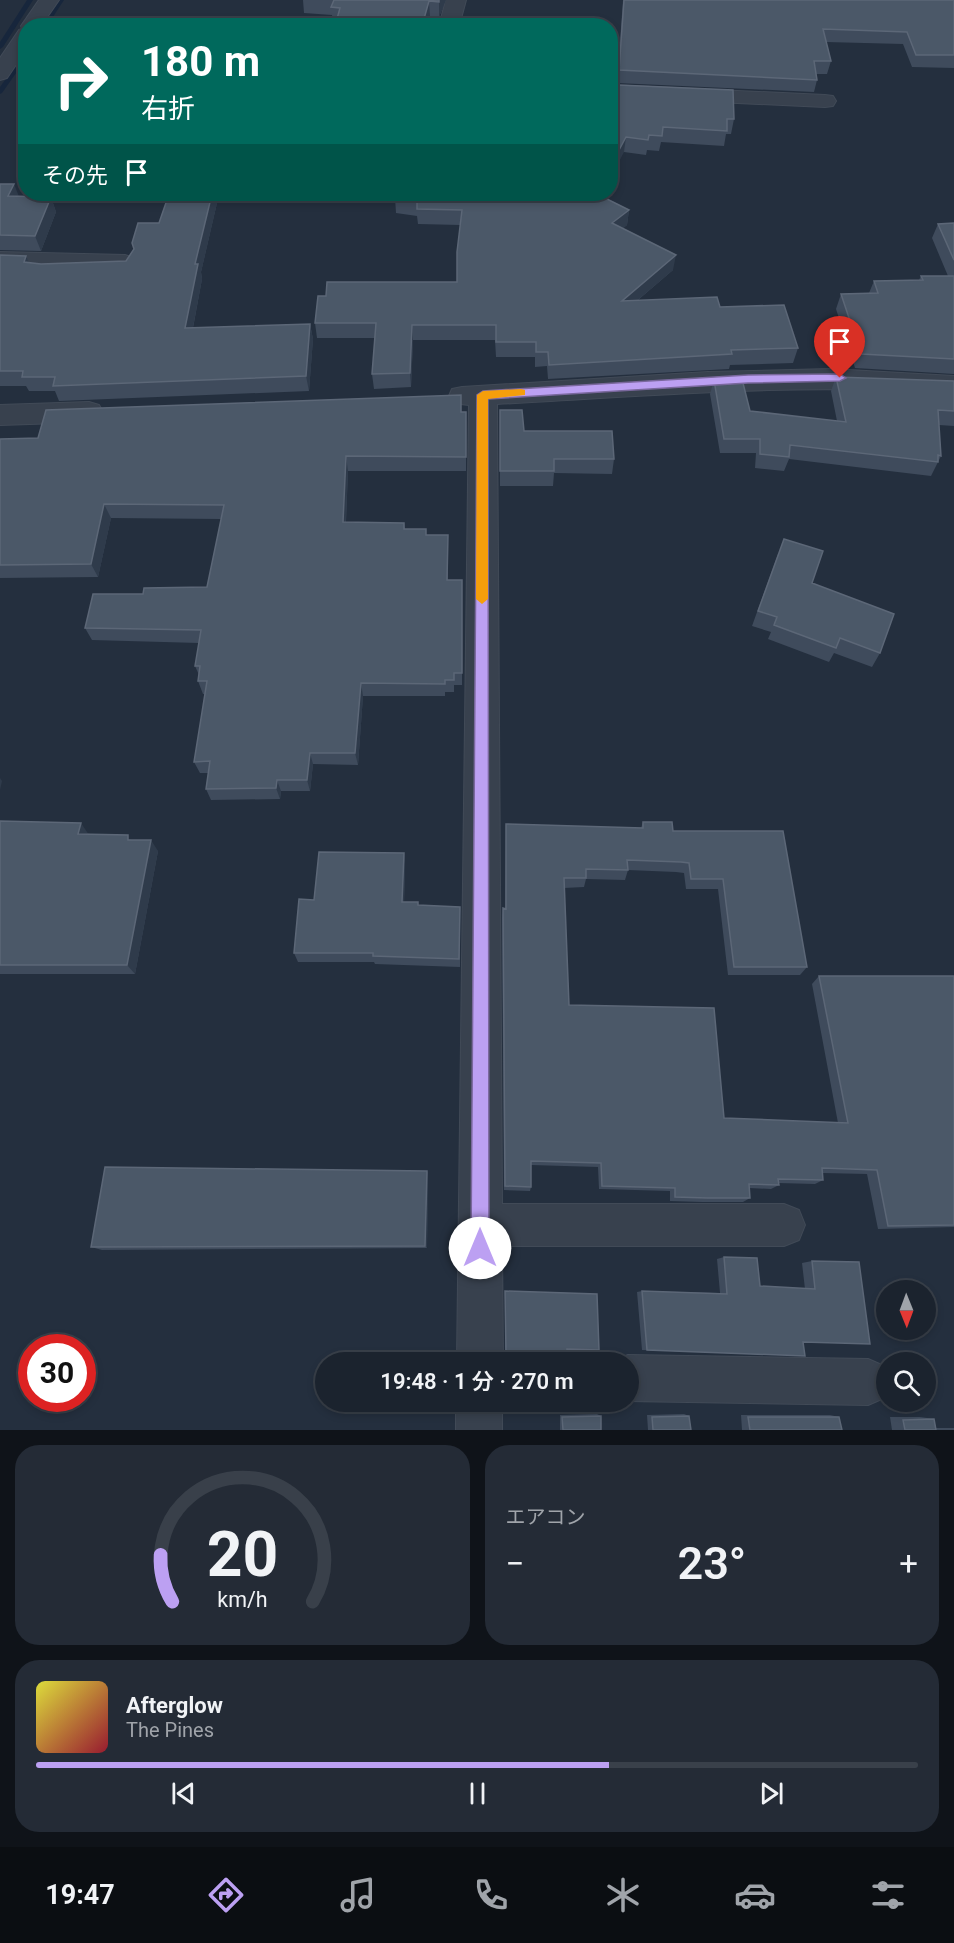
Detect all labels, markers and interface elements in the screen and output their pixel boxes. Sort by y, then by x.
text: 180 m [141,37,260,86]
icon: right [42,42,120,120]
text: 右折 [141,93,195,125]
icon: arrive [120,156,153,189]
text: その先 [42,163,108,188]
pin [814,316,865,378]
icon: arrive [823,325,856,358]
position arrow [448,1216,512,1280]
north arrow [876,1280,936,1340]
map controls [876,1280,936,1412]
speed limit sign: 30 [18,1334,96,1412]
button: search [876,1352,936,1412]
text: 19:48 · 1 分 · 270 m [380,1369,574,1394]
text: エアコン [506,1505,586,1529]
text: 20 [206,1518,278,1591]
text: 23° [677,1537,746,1590]
text: − [506,1544,524,1583]
text: + [899,1544,918,1583]
text: km/h [217,1587,267,1612]
text: Afterglow [126,1693,223,1718]
text: The Pines [126,1718,214,1742]
icon: previous [167,1777,200,1810]
icon: pause [461,1777,494,1810]
icon: next [755,1777,788,1810]
icon: directions [205,1874,247,1916]
icon: music [337,1874,379,1916]
icon: phone [470,1874,512,1916]
icon: climate [602,1874,644,1916]
icon: car [734,1874,776,1916]
icon: filters [867,1874,909,1916]
text: 19:47 [45,1879,115,1911]

